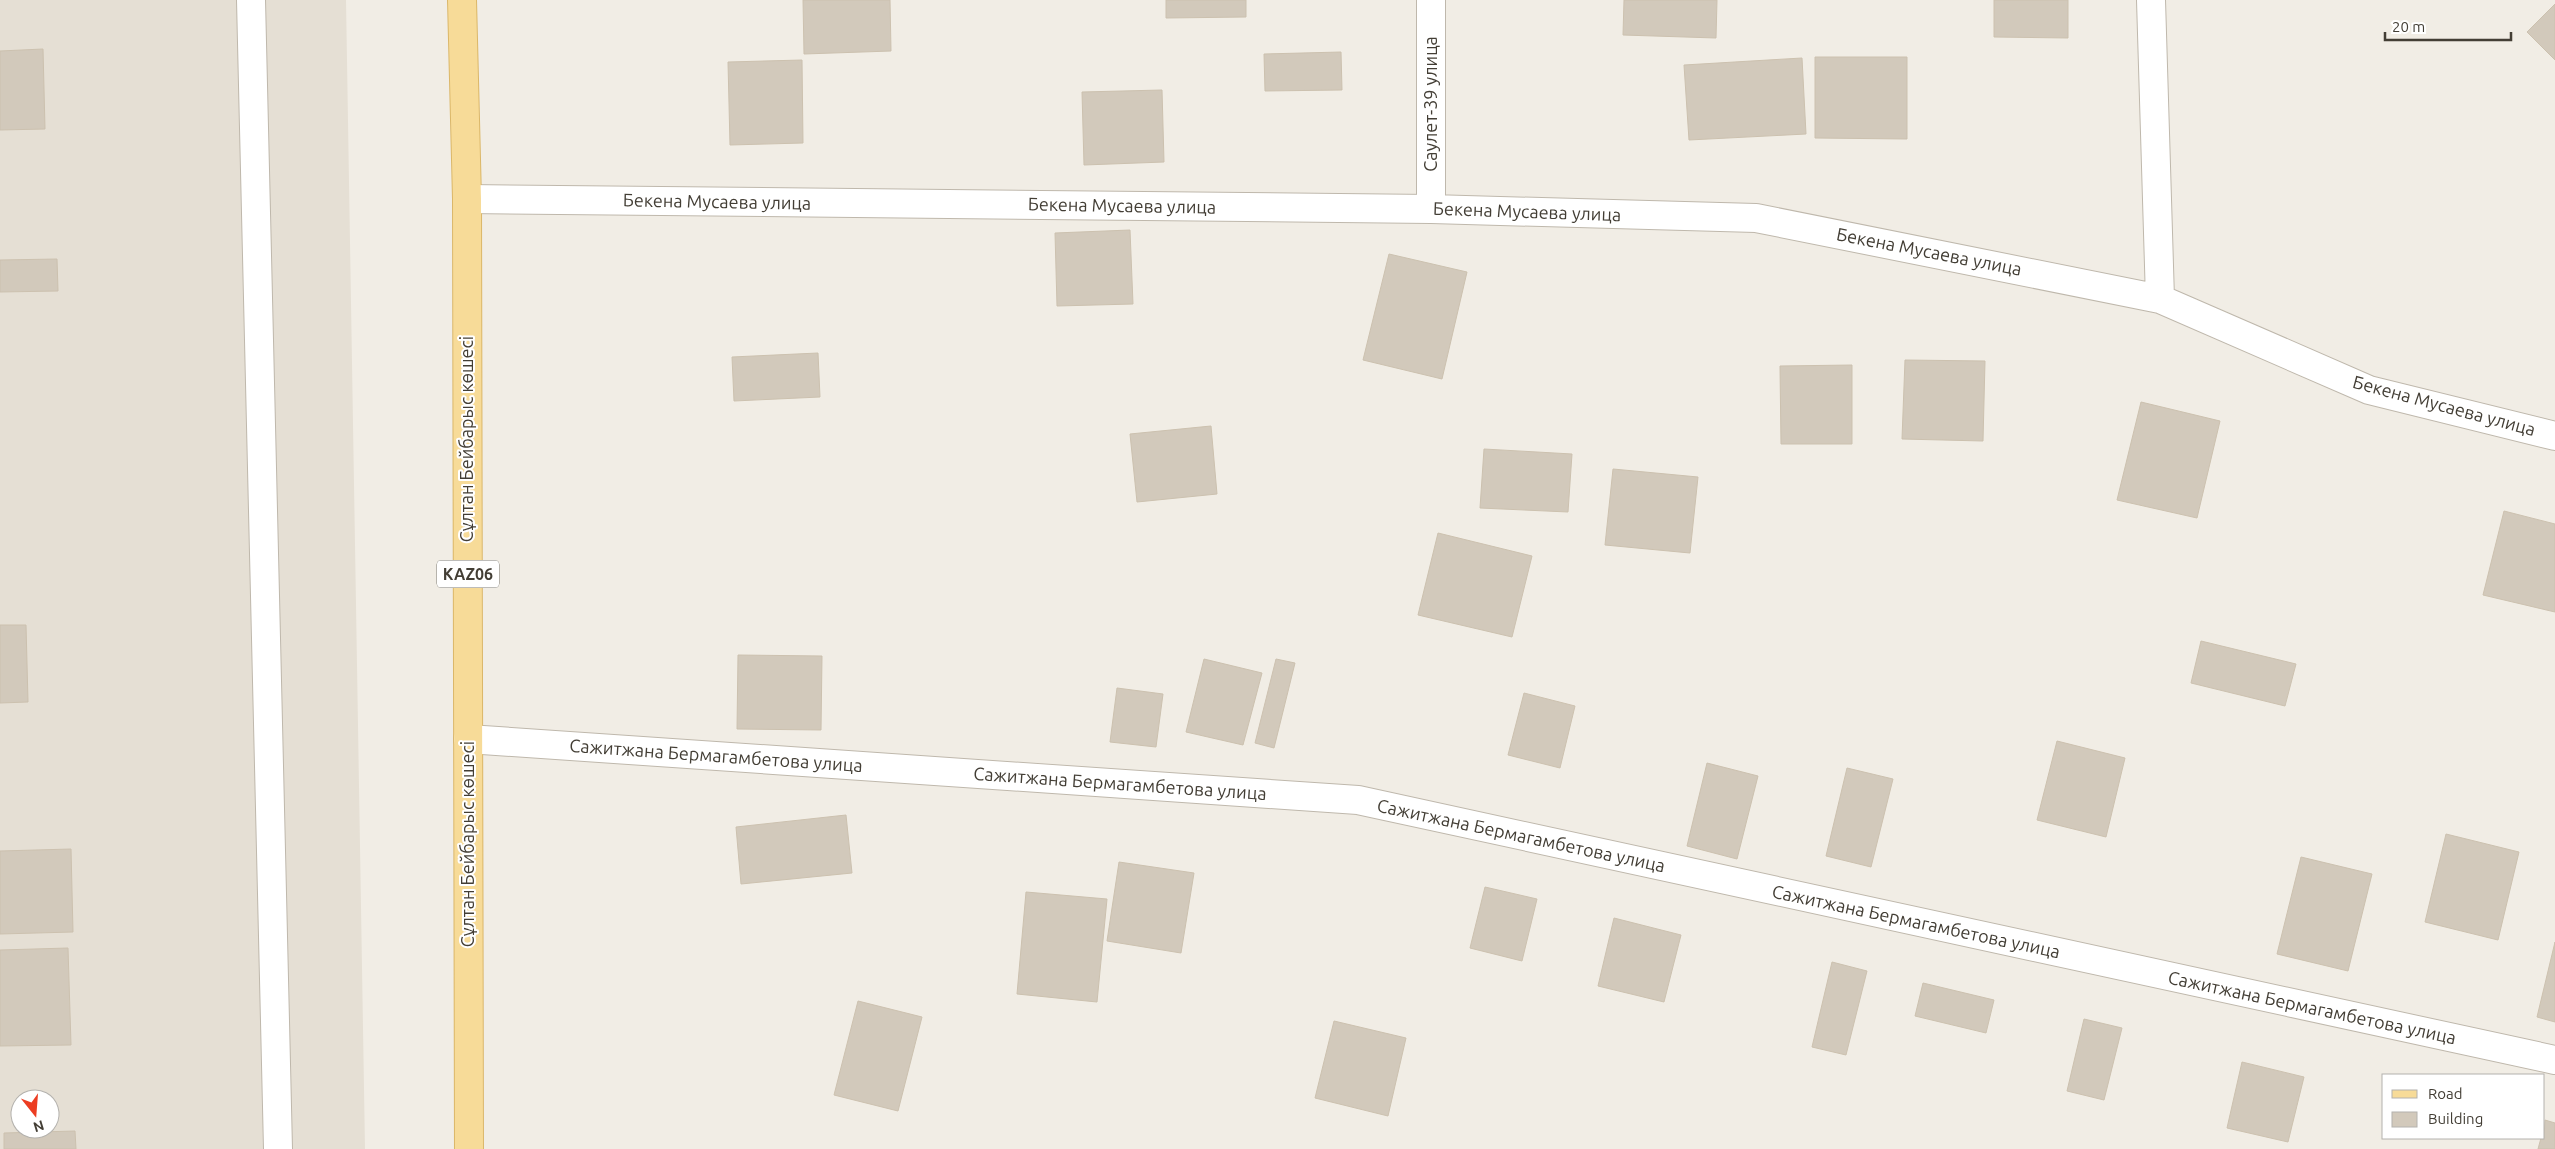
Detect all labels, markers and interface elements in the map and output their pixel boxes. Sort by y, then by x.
scale bar [2385,10,2511,42]
text: 20 m [2392,18,2425,35]
street label: Саулет-39 улица [1420,36,1440,172]
street label: Бекена Мусаева улица [623,189,811,213]
street label: Бекена Мусаева улица [1028,193,1216,217]
street label: Бекена Мусаева улица [1433,198,1621,224]
street label: Бекена Мусаева улица [1835,223,2024,279]
street label: Сұлтан Бейбарыс көшесі [456,336,476,542]
street label: Бекена Мусаева улица [2351,371,2538,439]
road number: KAZ06 [437,560,499,588]
street label: Сажитжана Бермагамбетова улица [569,735,863,775]
street label: Сұлтан Бейбарыс көшесі [457,741,477,947]
street label: Сажитжана Бермагамбетова улица [973,763,1267,803]
street label: Сажитжана Бермагамбетова улица [1375,795,1667,875]
street label: Сажитжана Бермагамбетова улица [1770,881,2062,961]
street label: Сажитжана Бермагамбетова улица [2166,967,2458,1047]
legend [2382,1074,2545,1139]
text: Road [2428,1085,2463,1102]
north arrow [10,1089,60,1139]
text: Building [2428,1110,2483,1127]
text: N [31,1117,46,1136]

